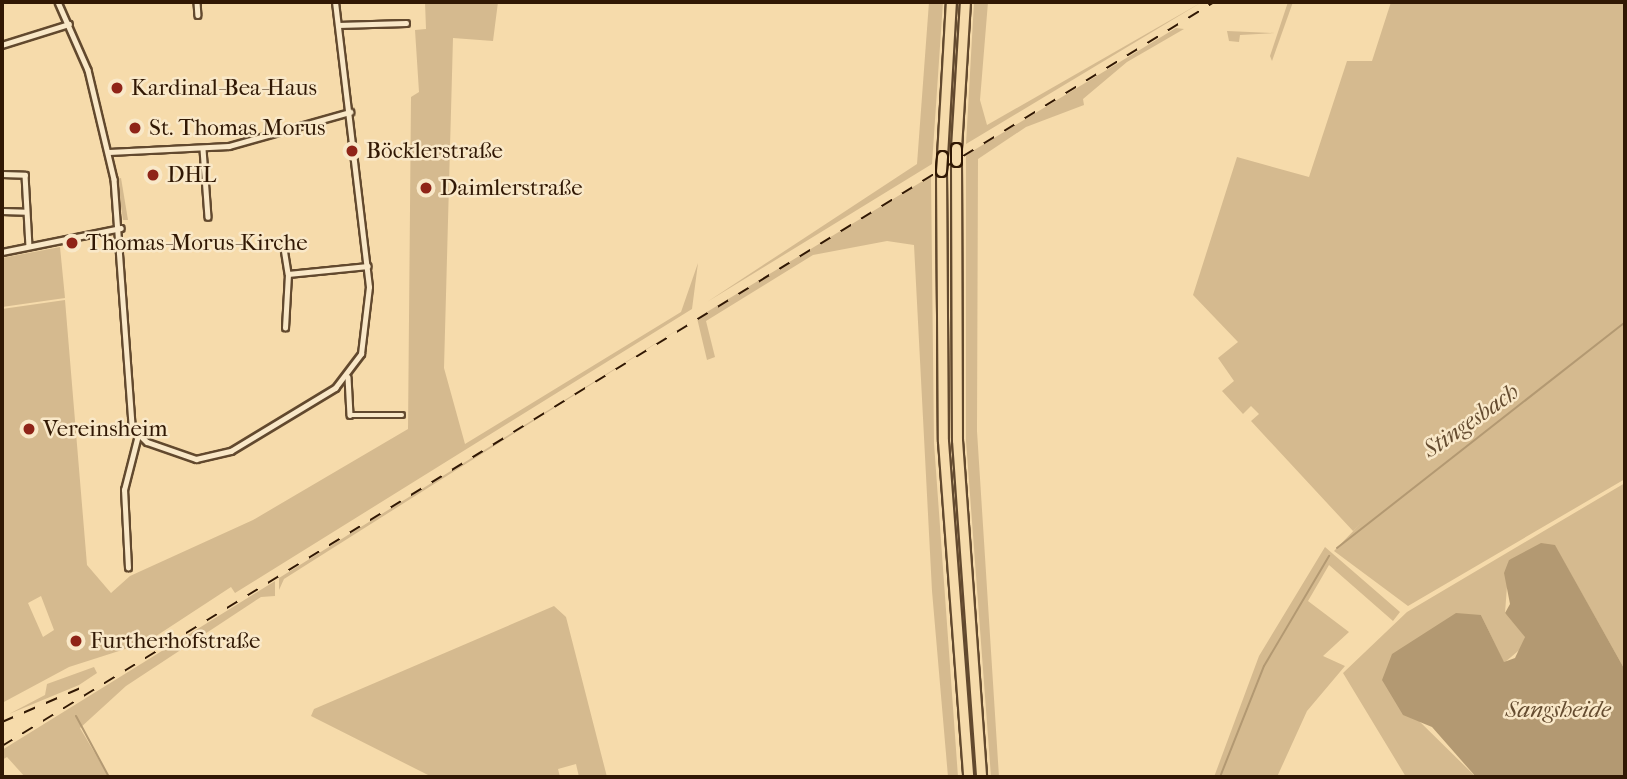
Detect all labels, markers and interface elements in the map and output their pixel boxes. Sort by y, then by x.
place label: Kardinal-Bea-Haus [131,74,317,102]
marker: Kardinal-Bea-Haus [109,80,125,96]
place label: St. Thomas Morus [149,114,326,142]
marker: St. Thomas Morus [127,120,143,136]
place label: Böcklerstraße [366,137,503,165]
marker: Böcklerstraße [344,143,360,159]
place label: DHL [167,161,216,189]
marker: DHL [145,167,161,183]
place label: Daimlerstraße [440,174,583,202]
marker: Daimlerstraße [418,180,434,196]
place label: Thomas-Morus-Kirche [86,229,308,257]
marker: Thomas-Morus-Kirche [64,235,80,251]
water label: Stingesbach [1417,377,1525,465]
place label: Vereinsheim [43,415,168,443]
marker: Vereinsheim [21,421,37,437]
place label: Furtherhofstraße [90,627,260,655]
marker: Furtherhofstraße [68,633,84,649]
water label: Sangsheide [1505,696,1611,724]

